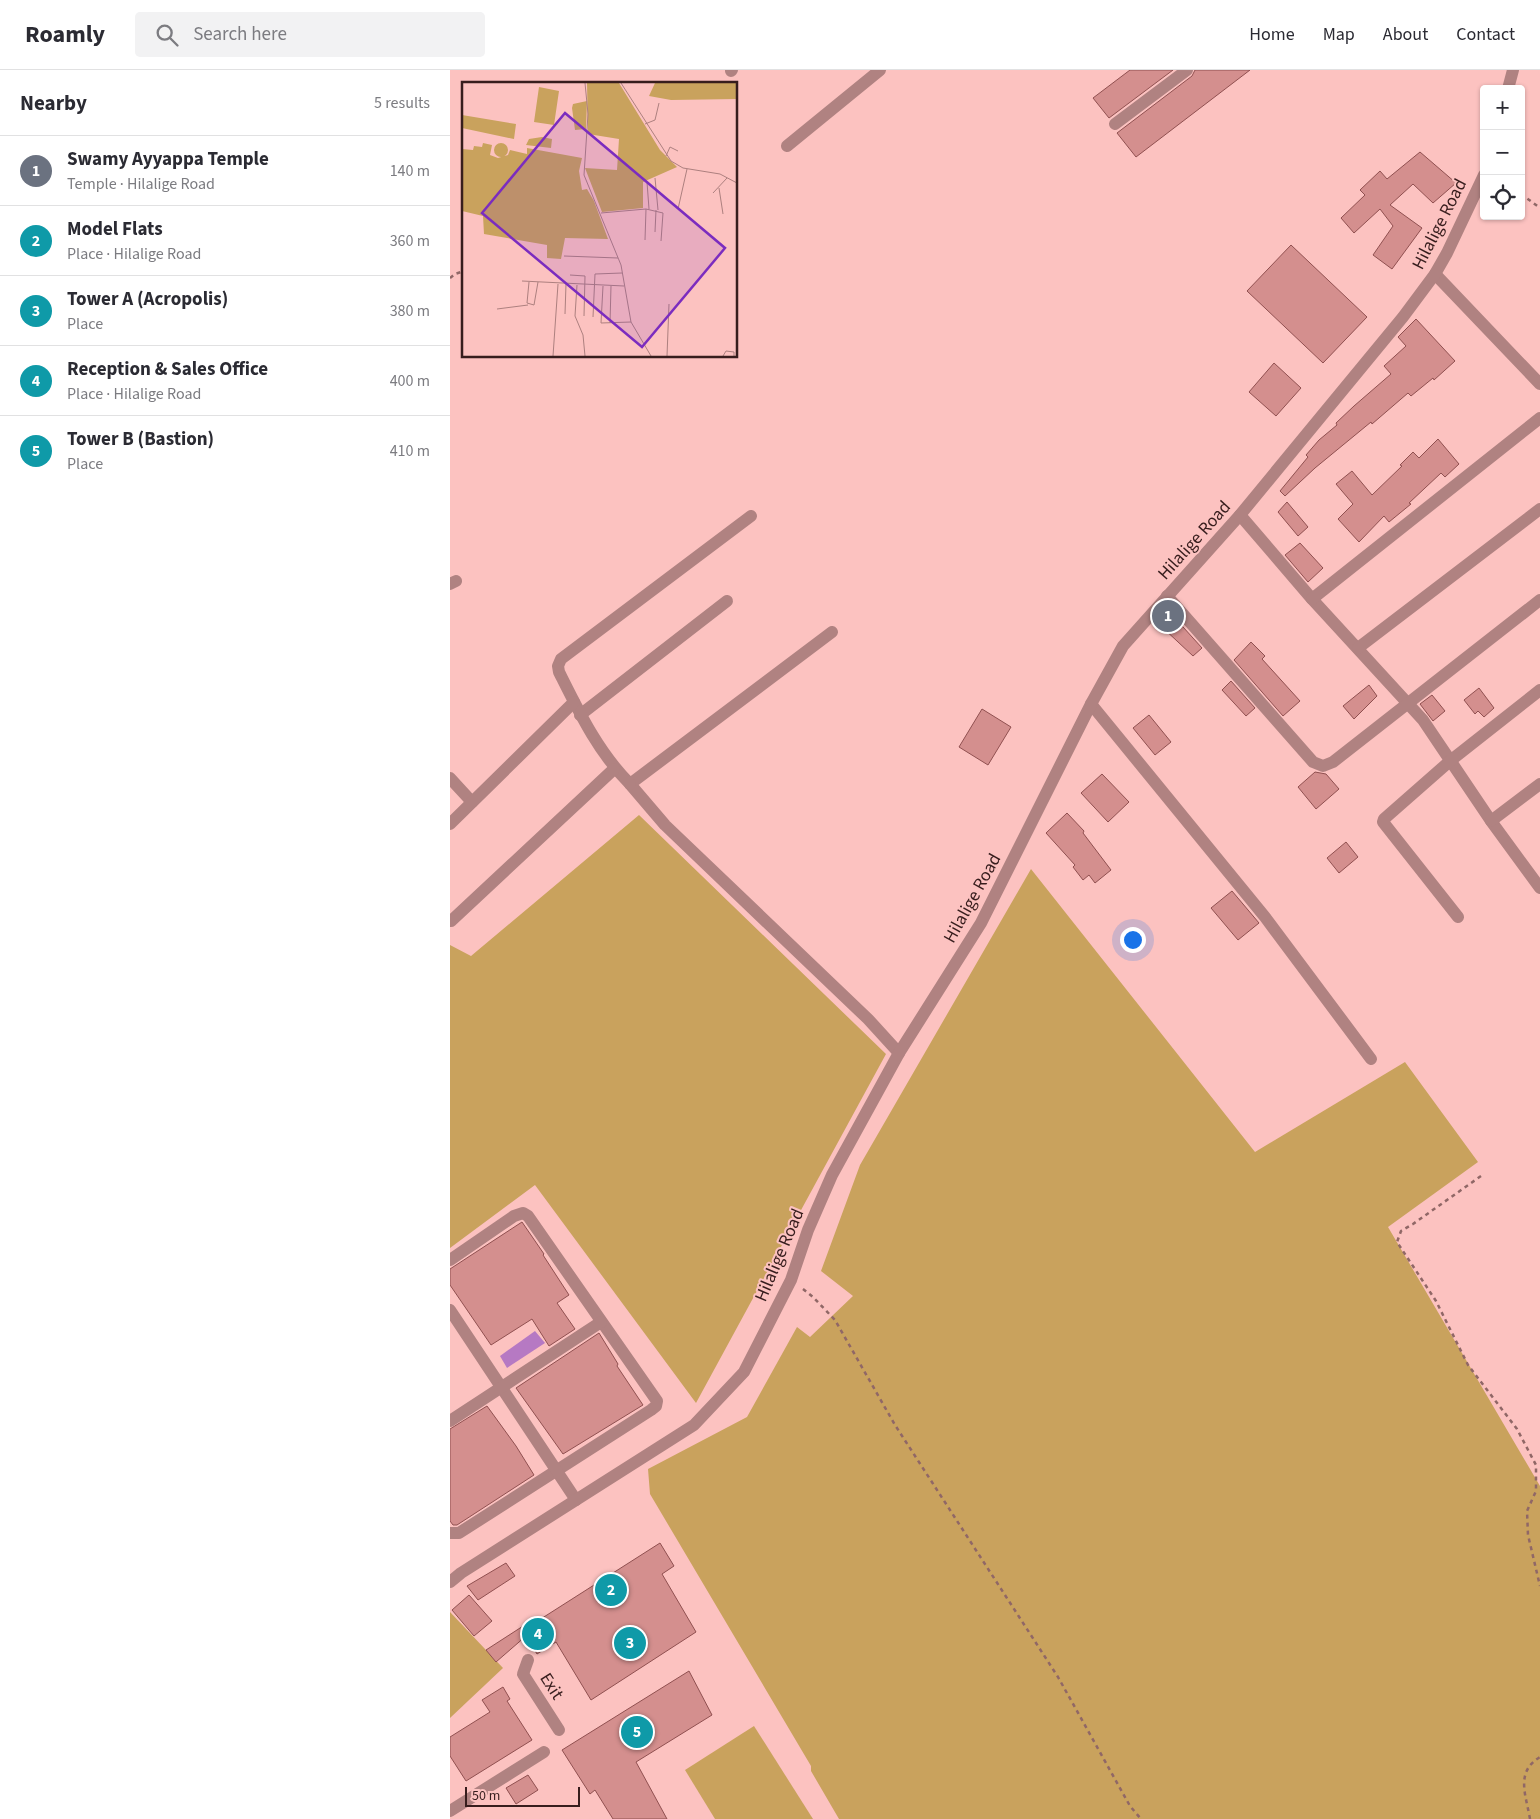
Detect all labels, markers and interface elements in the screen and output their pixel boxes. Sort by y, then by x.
search box [135,12,485,57]
text: Roamly [25,17,105,52]
icon: search [153,21,181,49]
text: Search here [193,21,287,48]
text: Home [1249,22,1295,47]
text: Map [1323,22,1355,47]
text: About [1383,22,1428,47]
text: Contact [1456,22,1515,47]
inset map [462,82,738,358]
map controls [1480,85,1525,220]
button: + [1480,85,1525,130]
text: Nearby [20,88,87,118]
text: 5 results [374,92,430,114]
button: − [1480,130,1525,175]
text: Swamy Ayyappa Temple [67,146,269,173]
text: 1 [32,160,40,182]
text: 140 m [390,160,430,182]
text: Temple · Hilalige Road [67,173,215,195]
street label: Hilalige Road [1406,175,1473,274]
button: locate [1480,175,1525,220]
text: Model Flats [67,216,163,243]
text: 2 [32,230,40,252]
text: 360 m [390,230,430,252]
text: Place · Hilalige Road [67,243,201,265]
text: Tower A (Acropolis) [67,286,228,313]
text: 3 [32,300,40,322]
text: 380 m [390,300,430,322]
text: Place [67,313,103,335]
text: Reception & Sales Office [67,356,268,383]
text: 4 [32,370,40,392]
text: 400 m [390,370,430,392]
text: Place · Hilalige Road [67,383,201,405]
text: Tower B (Bastion) [67,426,214,453]
text: 5 [32,440,40,462]
text: 410 m [390,440,430,462]
text: Place [67,453,103,475]
street label: Hilalige Road [1152,495,1237,585]
pin: 1 [1152,597,1184,635]
street label: Hilalige Road [938,849,1007,948]
your location [1120,927,1146,953]
street label: Hilalige Road [749,1205,810,1306]
pin: 2 [595,1571,627,1609]
pin: 4 [522,1615,554,1653]
pin: 3 [614,1624,646,1662]
street label: Exit [534,1668,570,1705]
pin: 5 [621,1713,653,1751]
scale bar [465,1784,580,1807]
text: 50 m [472,1786,500,1806]

